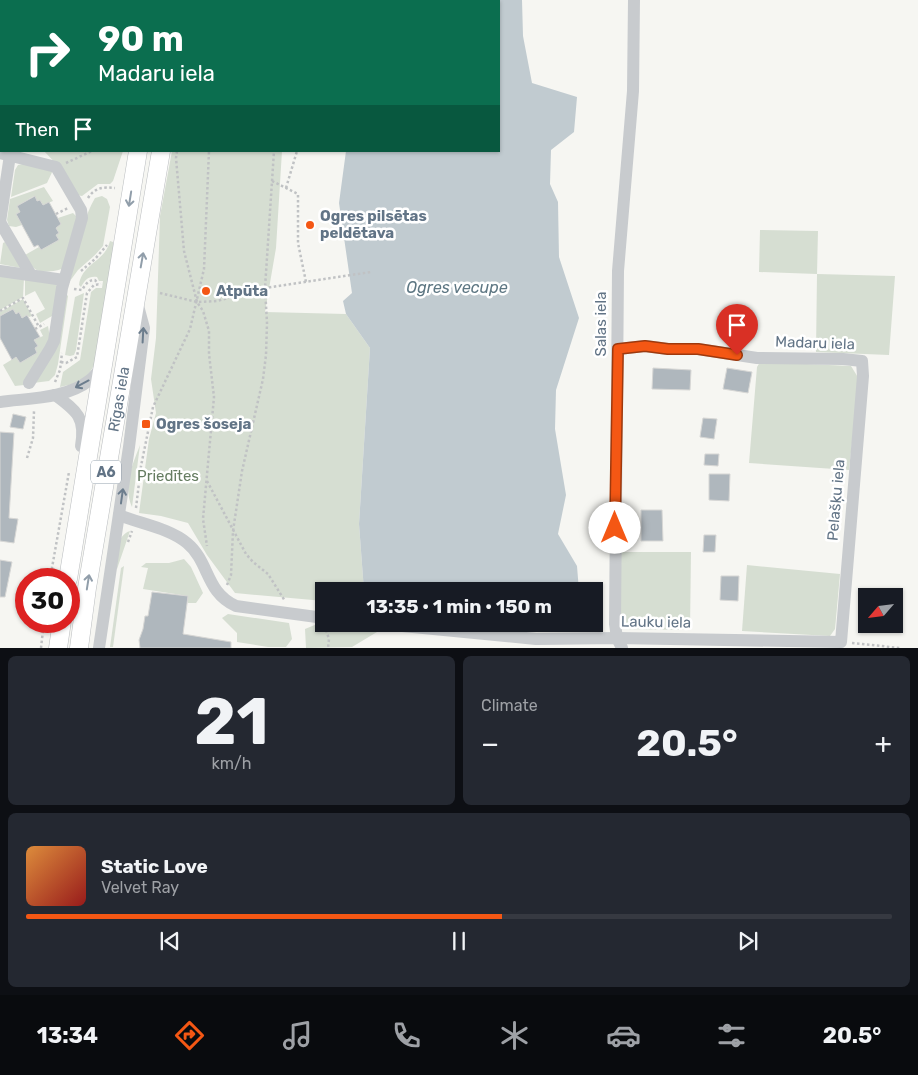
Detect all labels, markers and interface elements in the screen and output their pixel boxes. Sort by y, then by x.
text: 90 m [98,18,184,60]
icon: right [15,20,80,85]
text: Madaru iela [98,60,215,87]
icon: arrive [69,115,97,143]
text: Then [15,118,59,141]
one-way arrow [125,191,135,207]
place label: Ogres pilsētas peldētava [320,207,427,242]
marker: Ogres pilsētas peldētava [304,219,316,231]
one-way arrow [138,252,148,268]
water label: Ogres vecupe [406,278,508,297]
place label: Atpūta [216,282,268,300]
marker: Atpūta [200,285,212,297]
street label: Salas iela [592,292,610,356]
pin [716,304,758,355]
icon: arrive [723,311,751,339]
one-way arrow [138,327,147,343]
street label: Madaru iela [775,333,855,353]
street label: Rīgas iela [105,365,133,433]
one-way arrow [75,380,90,389]
place label: Ogres šoseja [156,415,252,433]
marker: Ogres šoseja [140,418,152,430]
street label: Pelašķu iela [823,458,849,542]
road number: A6 [91,461,121,484]
park label: Priedītes [137,467,199,485]
one-way arrow [117,488,127,504]
position arrow [588,501,640,553]
speed limit sign: 30 [15,568,80,633]
one-way arrow [83,574,93,590]
north arrow [858,588,902,632]
map controls [858,588,903,633]
text: 13:35 · 1 min · 150 m [366,595,552,618]
street label: Lauku iela [621,612,691,632]
text: 21 [194,683,269,760]
text: Climate [481,696,538,715]
text: 20.5° [636,720,738,766]
text: − [481,727,499,760]
text: + [875,727,892,760]
text: km/h [212,754,251,773]
text: Static Love [101,855,208,878]
text: Velvet Ray [101,878,179,897]
icon: previous [156,927,184,955]
icon: pause [445,927,473,955]
icon: next [734,927,762,955]
icon: directions [172,1018,207,1053]
icon: music [280,1018,315,1053]
icon: phone [389,1018,424,1053]
icon: climate [497,1018,532,1053]
icon: car [606,1018,641,1053]
icon: filters [714,1018,749,1053]
text: 13:34 [37,1022,98,1049]
text: 20.5° [823,1022,881,1049]

